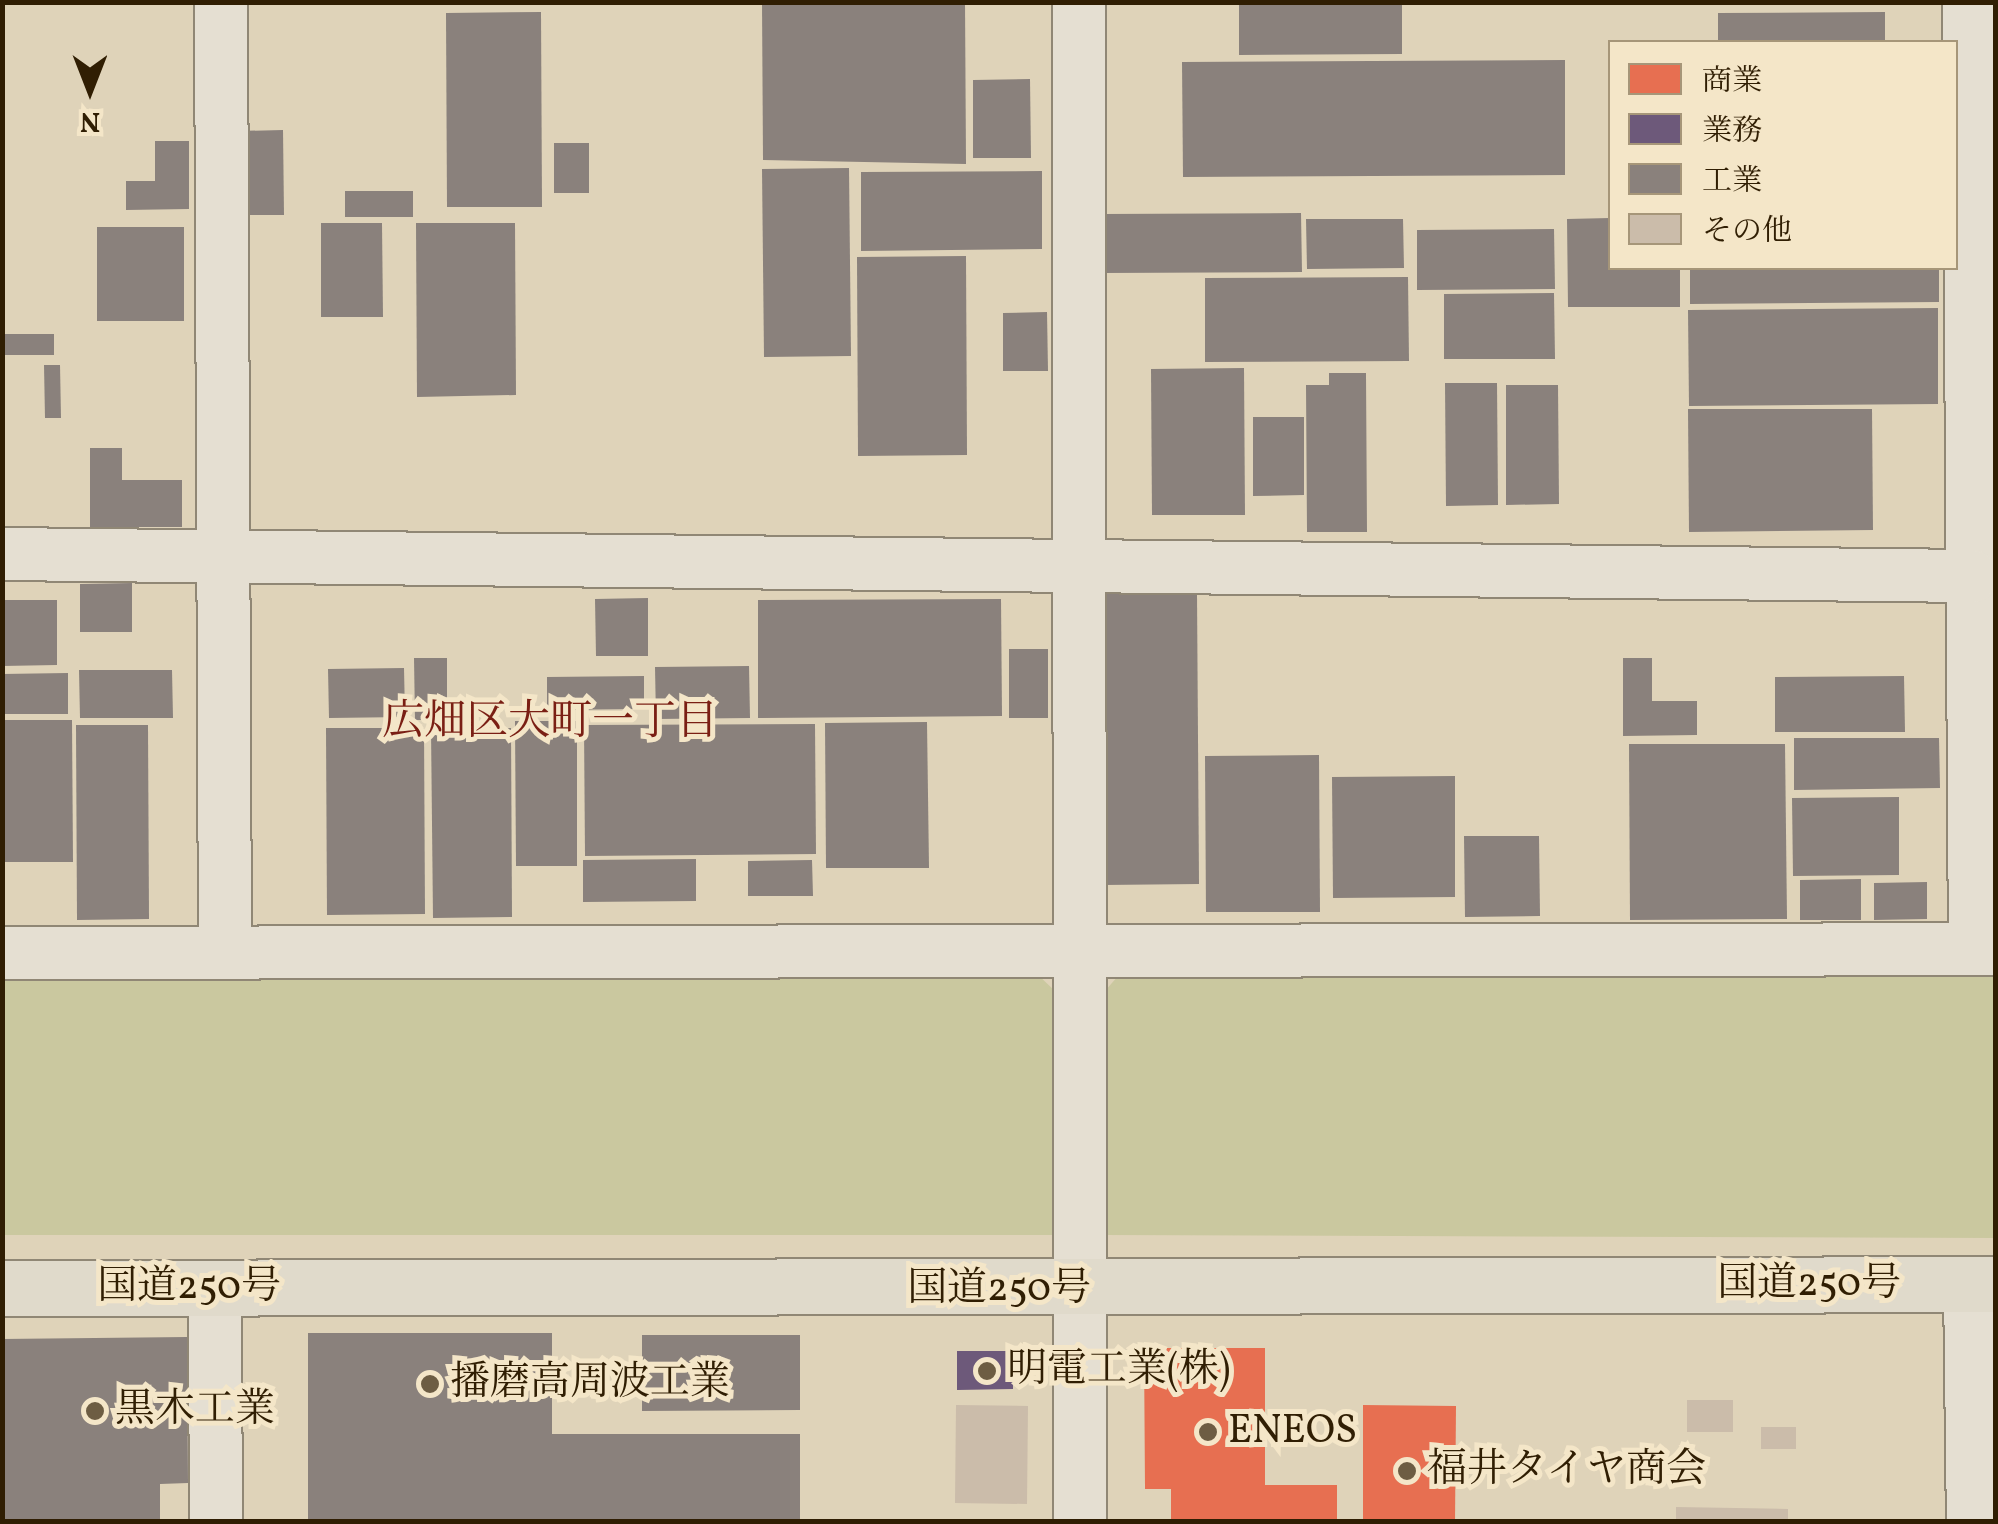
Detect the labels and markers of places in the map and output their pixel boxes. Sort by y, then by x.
place label: 明電工業(株) [1007,1347,1230,1395]
place label: 播磨高周波工業 [450,1360,730,1408]
marker: 明電工業(株) [976,1360,998,1382]
marker: 播磨高周波工業 [419,1373,441,1395]
place label: 黒木工業 [115,1387,275,1435]
marker: 黒木工業 [84,1400,106,1422]
place label: ENEOS [1228,1408,1357,1456]
marker: ENEOS [1197,1421,1219,1443]
place label: 福井タイヤ商会 [1427,1447,1707,1495]
marker: 福井タイヤ商会 [1396,1460,1418,1482]

